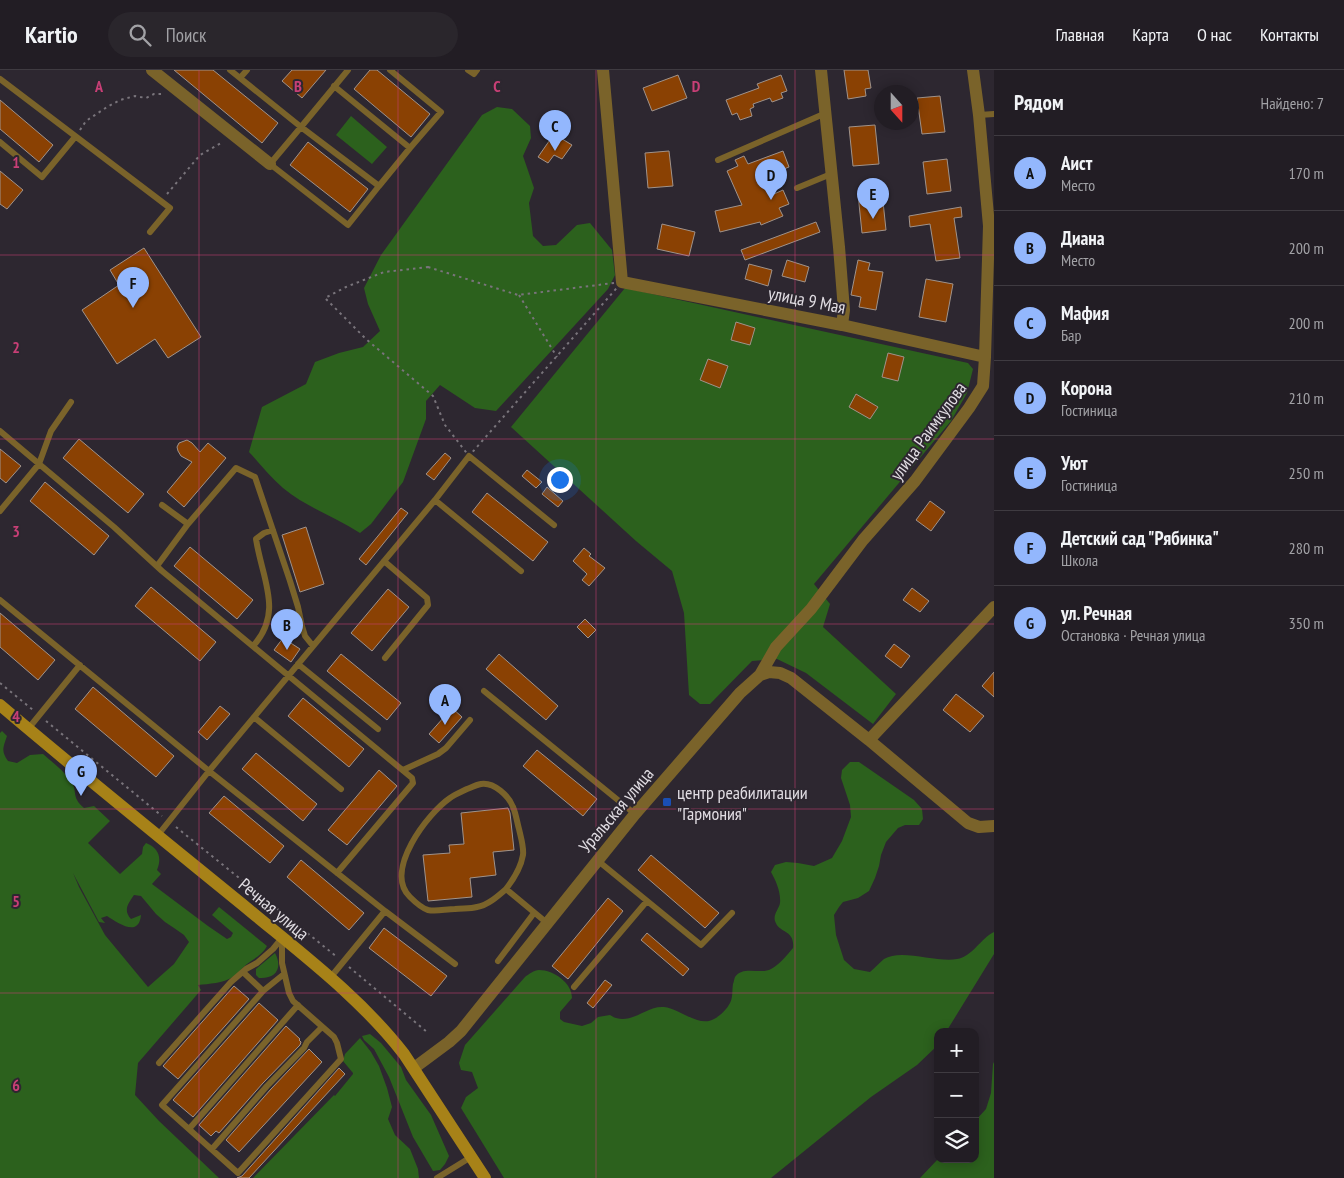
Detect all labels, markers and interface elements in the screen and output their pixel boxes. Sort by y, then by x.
search box [108,12,458,57]
text: Kartio [25,19,78,50]
icon: search [126,21,154,49]
text: Поиск [166,23,206,47]
text: Главная [1056,23,1104,46]
text: Карта [1132,23,1169,46]
text: О нас [1197,23,1232,46]
text: Контакты [1260,23,1319,46]
text: A [94,76,104,96]
text: B [294,76,302,96]
text: C [493,76,501,96]
text: D [692,76,701,96]
north arrow [874,85,919,130]
text: Рядом [1014,89,1064,116]
text: Найдено: 7 [1261,93,1324,113]
pin: C [539,110,571,151]
text: Аист [1061,151,1092,175]
text: 1 [12,152,20,172]
pin: D [755,159,787,200]
text: A [1026,163,1034,183]
text: 170 m [1289,163,1324,183]
text: Место [1061,175,1095,195]
pin: E [857,178,889,219]
text: Диана [1061,226,1105,250]
text: B [1026,238,1034,258]
text: 200 m [1289,238,1324,258]
text: Место [1061,250,1095,270]
pin: F [117,267,149,308]
street label: улица 9 Мая [766,281,848,319]
text: Мафия [1061,301,1109,325]
text: C [1026,313,1034,333]
text: 200 m [1289,313,1324,333]
text: Бар [1061,325,1081,345]
text: 2 [12,337,20,357]
text: Корона [1061,376,1112,400]
street label: улица Раимкулова [885,377,971,485]
text: D [1026,388,1034,408]
text: 210 m [1289,388,1324,408]
text: Гостиница [1061,400,1117,420]
text: Уют [1061,451,1087,475]
text: E [1027,463,1033,483]
text: 250 m [1289,463,1324,483]
your location [547,467,573,493]
text: Гостиница [1061,475,1117,495]
text: 3 [12,521,20,541]
text: Детский сад "Рябинка" [1061,526,1219,550]
text: F [1027,538,1033,558]
text: 280 m [1289,538,1324,558]
text: Школа [1061,550,1098,570]
text: ул. Речная [1061,601,1132,625]
pin: B [271,609,303,650]
text: G [1026,613,1034,633]
text: 350 m [1289,613,1324,633]
text: Остановка · Речная улица [1061,625,1205,645]
pin: A [429,684,461,725]
text: 4 [12,706,20,726]
pin: G [65,755,97,796]
street label: Уральская улица [574,763,658,857]
place label: центр реабилитации "Гармония" [677,781,808,825]
marker: центр реабилитации "Гармония" [661,796,673,808]
street label: Речная улица [234,873,314,945]
text: 5 [12,891,20,911]
map controls [934,1028,979,1163]
button: + [934,1028,979,1073]
button: − [934,1073,979,1118]
text: 6 [12,1075,20,1095]
button: layers [934,1118,979,1163]

